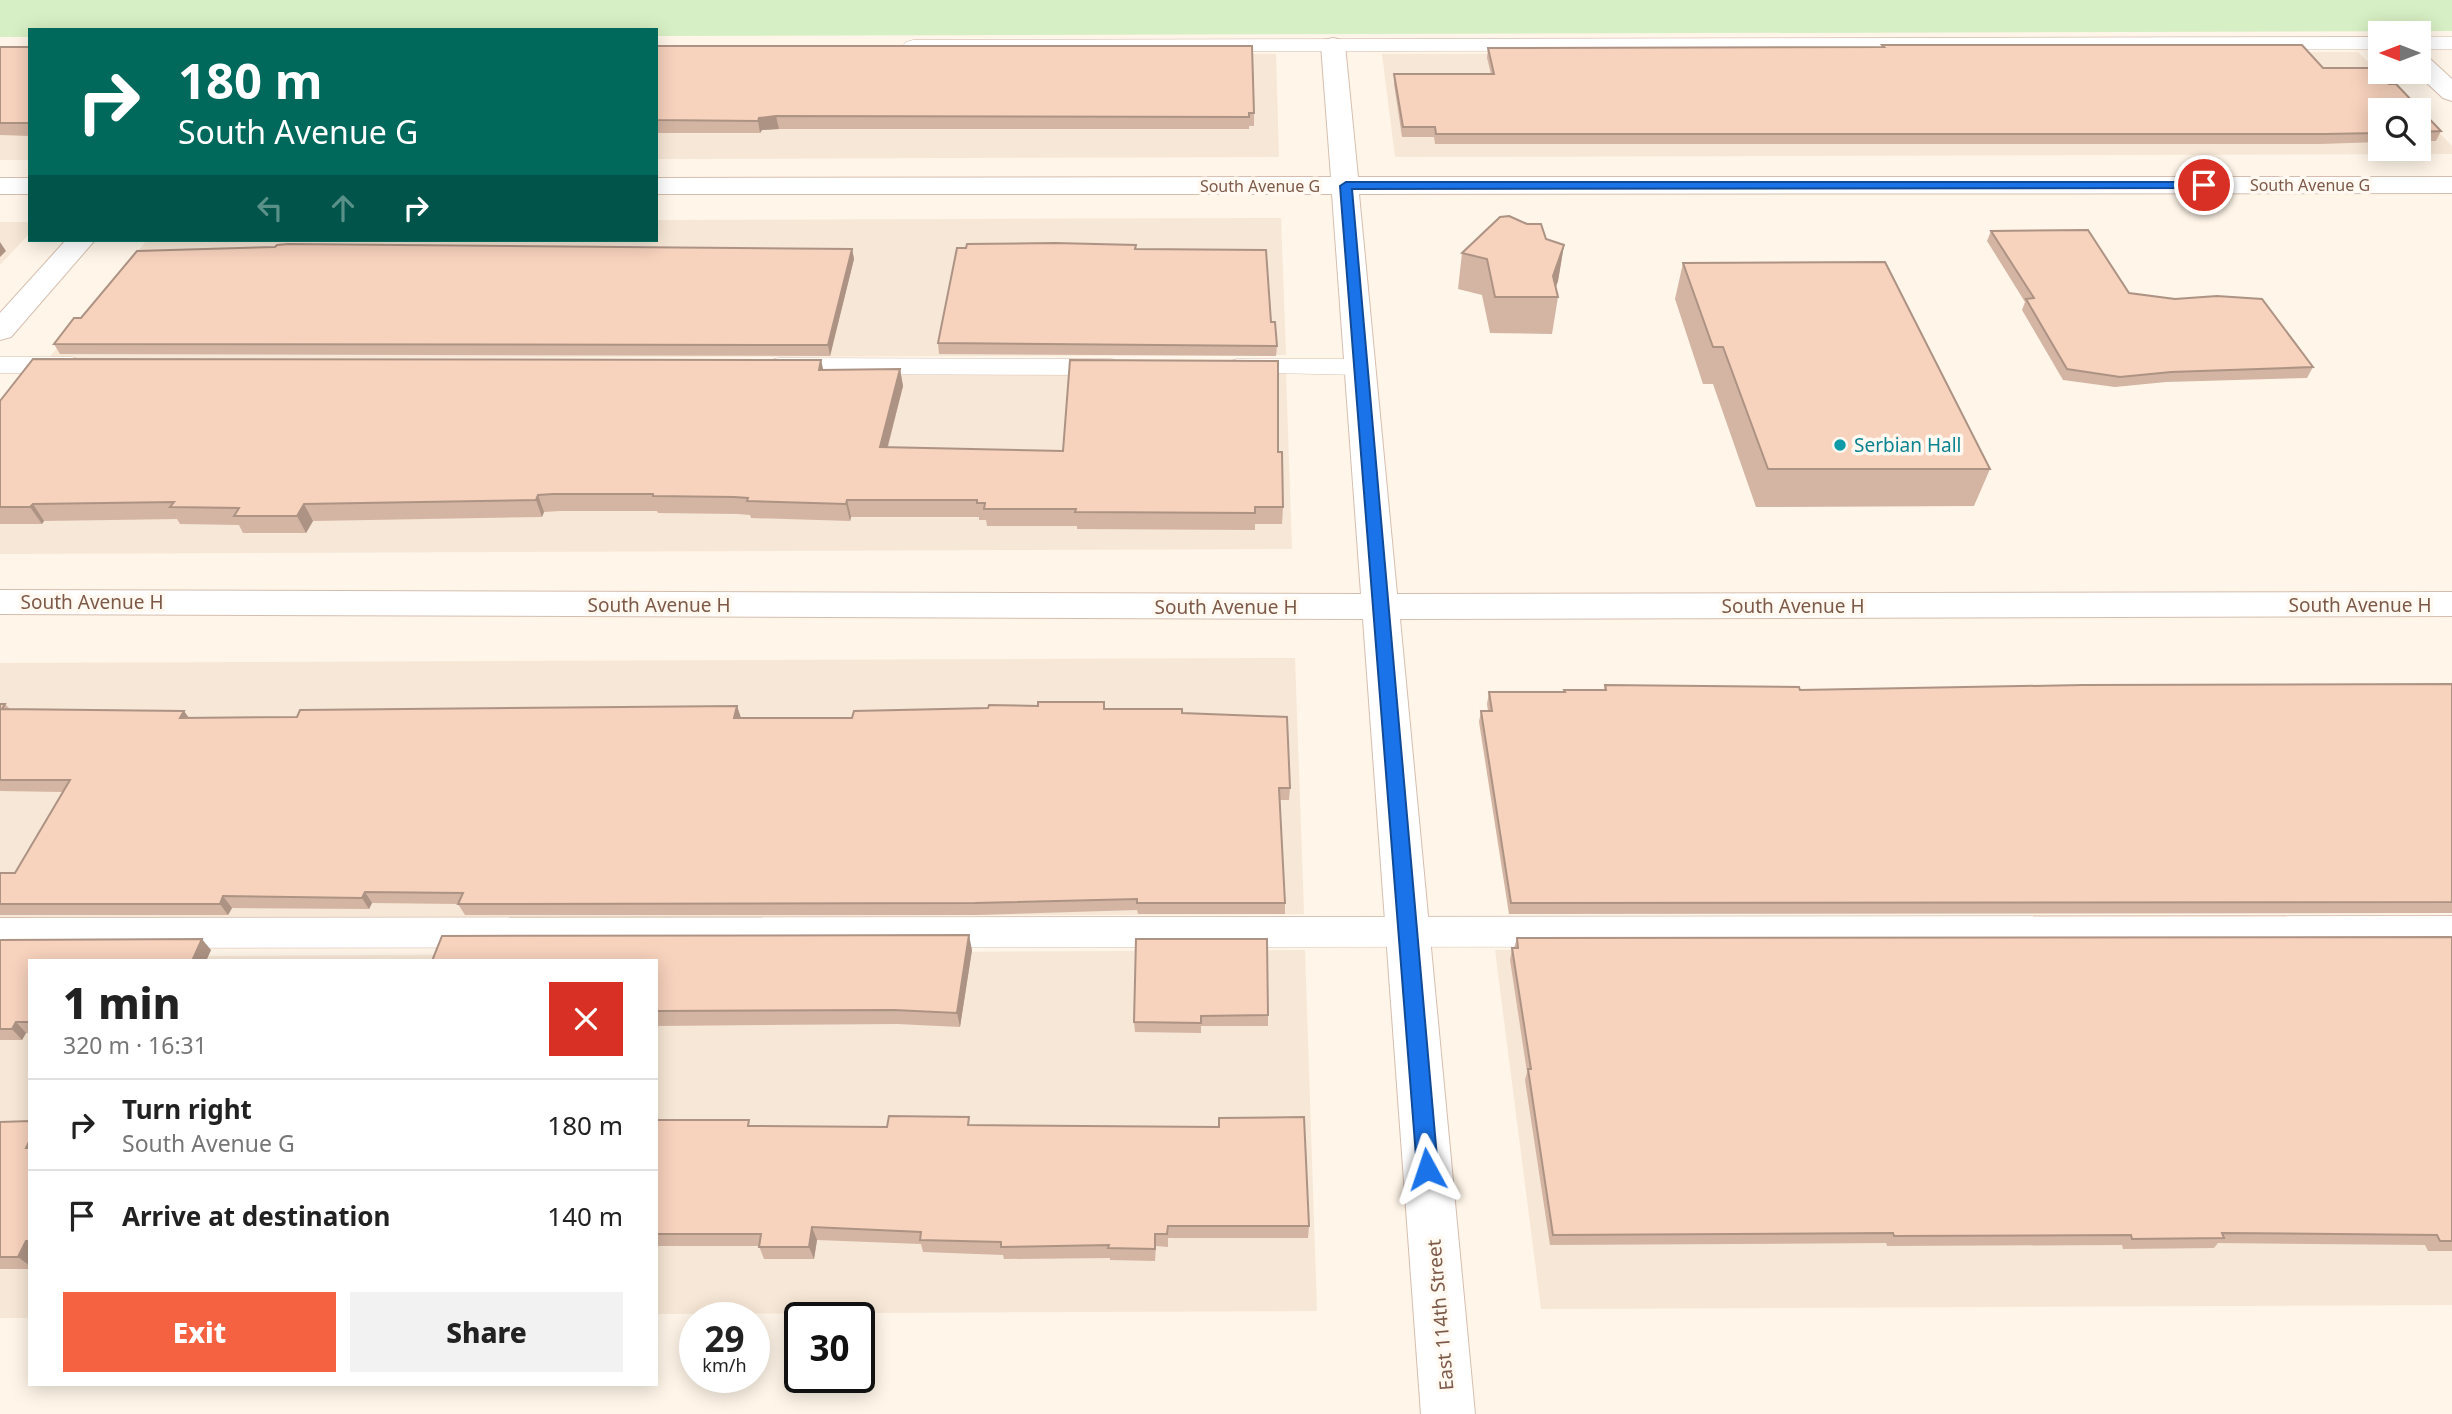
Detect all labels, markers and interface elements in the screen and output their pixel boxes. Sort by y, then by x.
north arrow [2368,21,2431,84]
map controls [2368,21,2431,161]
text: 180 m [178,47,323,113]
icon: right [63,56,154,147]
button: search [2368,98,2431,161]
text: South Avenue G [178,110,418,153]
pin [2174,155,2234,215]
icon: arrive [2185,166,2223,204]
street label: South Avenue G [2250,174,2370,196]
street label: South Avenue G [1200,175,1320,197]
icon: left [251,189,289,227]
icon: ahead [324,189,362,227]
icon: right [397,189,435,227]
place label: Serbian Hall [1854,432,1961,458]
marker: Serbian Hall [1832,437,1848,453]
street label: South Avenue H [21,589,163,615]
street label: South Avenue H [588,592,730,618]
street label: South Avenue H [2289,592,2431,618]
street label: South Avenue H [1722,593,1864,619]
street label: South Avenue H [1155,594,1297,620]
text: 1 min [63,974,180,1031]
button: close [549,982,623,1056]
text: 320 m · 16:31 [63,1029,207,1061]
text: Turn right [122,1091,252,1127]
icon: right [63,1106,101,1144]
text: 180 m [547,1107,623,1143]
text: South Avenue G [122,1127,295,1159]
position arrow [1390,1132,1464,1206]
icon: arrive [63,1197,101,1235]
text: Arrive at destination [122,1198,391,1234]
text: 140 m [547,1198,623,1234]
street label: East 114th Street [1420,1238,1460,1392]
button: Exit [63,1292,336,1372]
button: Share [350,1292,623,1372]
speed limit sign: 30 [784,1302,875,1393]
text: 29 [704,1315,745,1362]
text: km/h [702,1353,747,1377]

